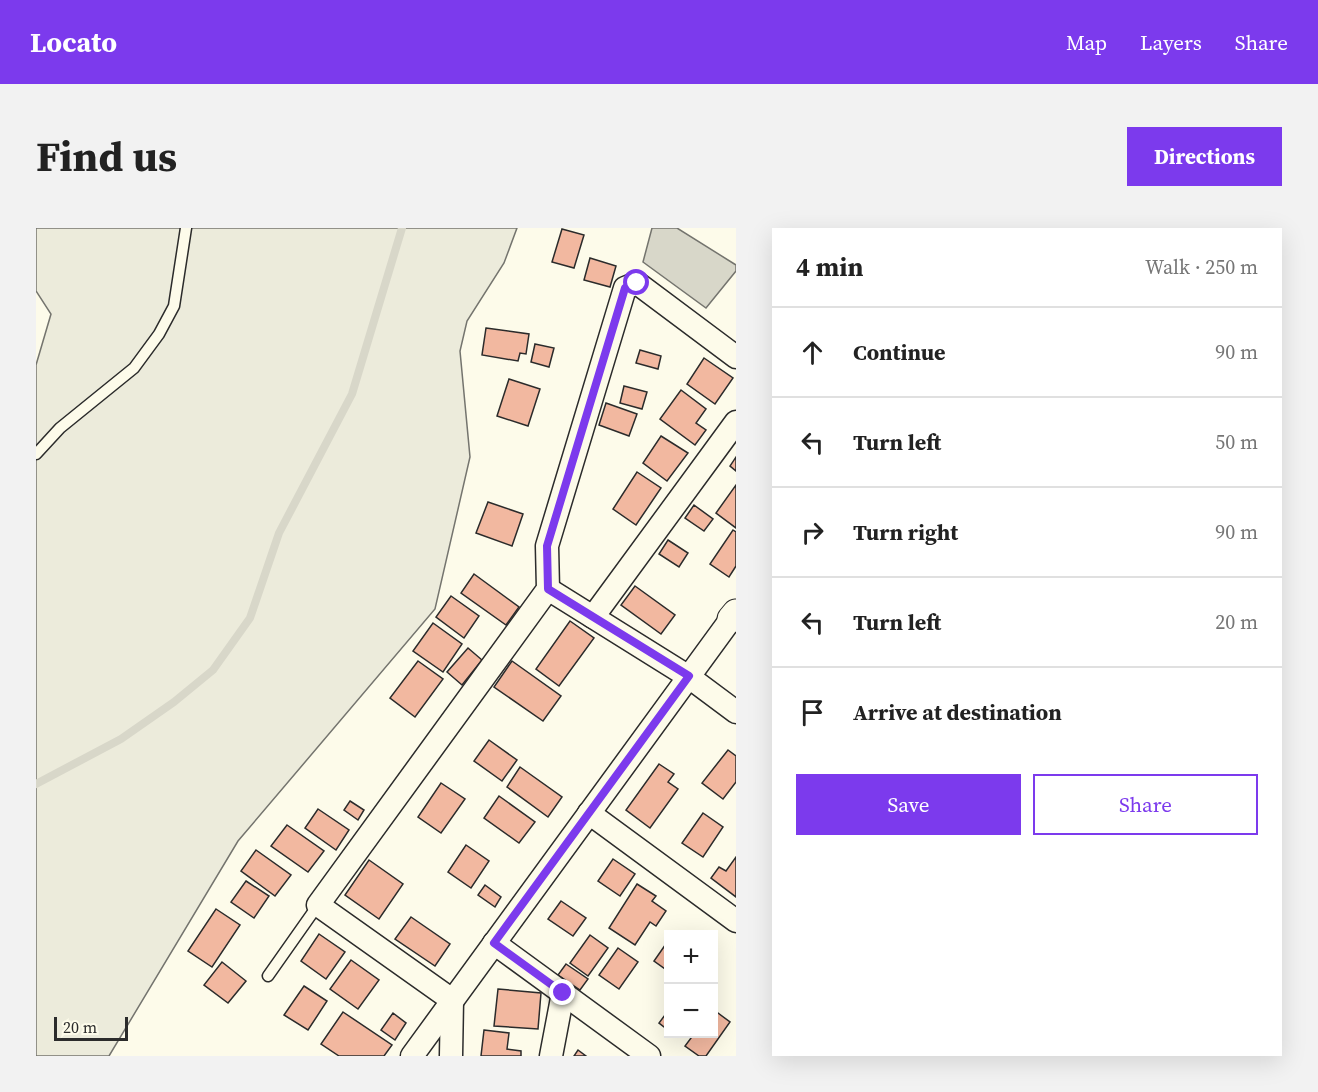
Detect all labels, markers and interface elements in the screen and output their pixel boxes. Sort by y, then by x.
text: Locato [30,23,117,61]
text: Map [1066,28,1107,57]
text: Layers [1140,28,1202,57]
text: Share [1235,28,1288,57]
text: Find us [36,127,177,185]
button: Directions [1127,127,1282,186]
text: 4 min [796,249,863,285]
text: Walk · 250 m [1145,253,1258,281]
route start [623,269,649,295]
icon: ahead [796,336,829,369]
text: Continue [853,337,946,367]
text: 90 m [1215,338,1258,366]
icon: left [796,426,829,459]
text: Turn left [853,427,941,457]
text: 50 m [1215,428,1258,456]
icon: right [796,516,829,549]
text: Turn right [853,517,958,547]
text: 90 m [1215,518,1258,546]
icon: left [796,606,829,639]
text: Turn left [853,607,941,637]
text: 20 m [1215,608,1258,636]
icon: arrive [796,696,829,729]
text: Arrive at destination [853,697,1062,727]
button: Save [796,774,1021,835]
button: Share [1033,774,1258,835]
map controls [664,930,718,1038]
button: + [664,930,718,984]
route end [549,979,575,1005]
button: − [664,984,718,1038]
scale bar [54,1014,128,1042]
text: 20 m [63,1016,97,1038]

